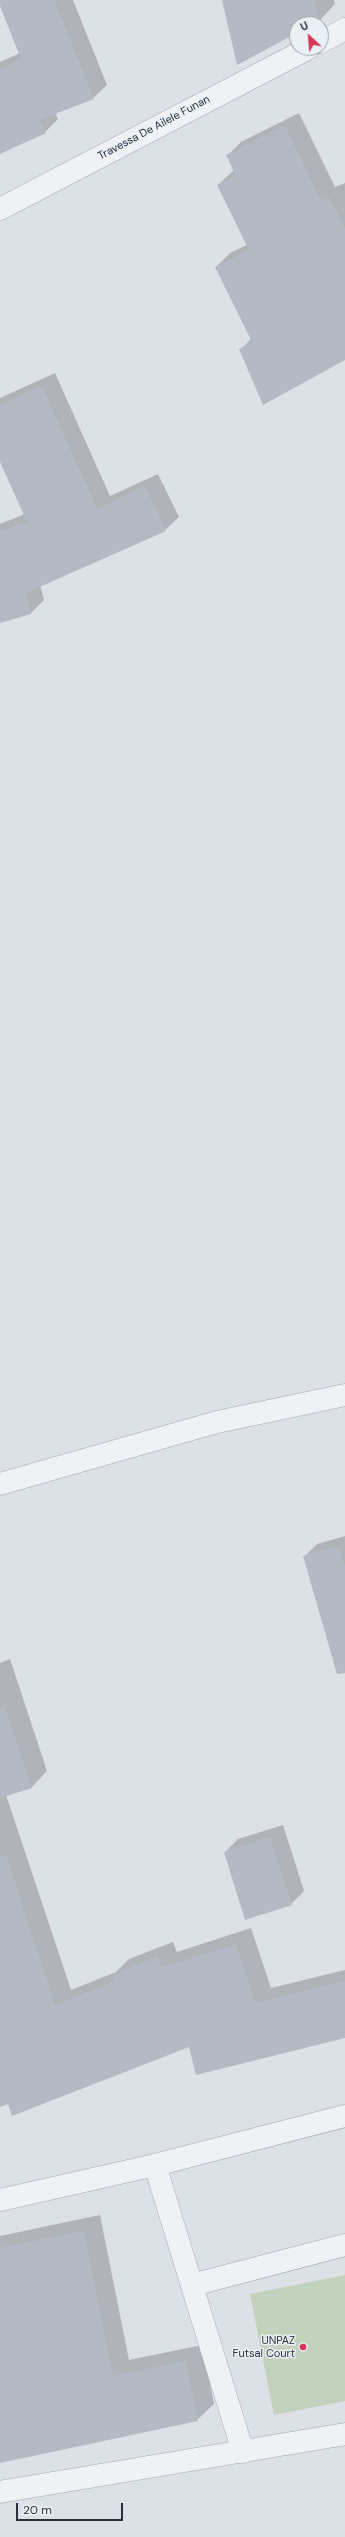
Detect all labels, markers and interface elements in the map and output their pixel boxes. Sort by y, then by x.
north arrow [289,16,329,56]
text: U [298,18,311,34]
street label: Travessa De Ailele Funan [96,93,212,163]
place label: UNPAZ Futsal Court [233,2334,295,2360]
marker: UNPAZ Futsal Court [298,2342,308,2352]
scale bar [18,2495,125,2521]
text: 20 m [23,2502,52,2518]

